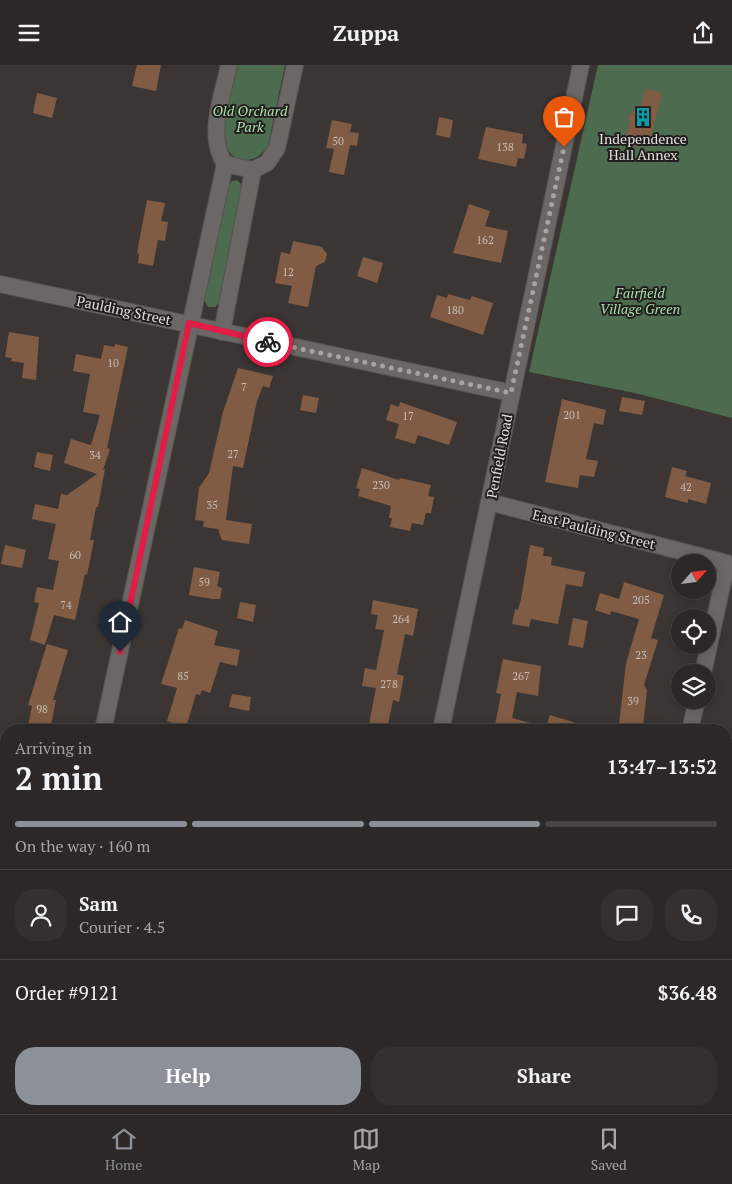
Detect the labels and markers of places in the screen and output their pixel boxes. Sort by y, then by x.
pin [543,96,585,147]
building icon: Independence Hall Annex [632,106,654,128]
place label: Independence Hall Annex [599,129,687,164]
pin [99,601,141,652]

